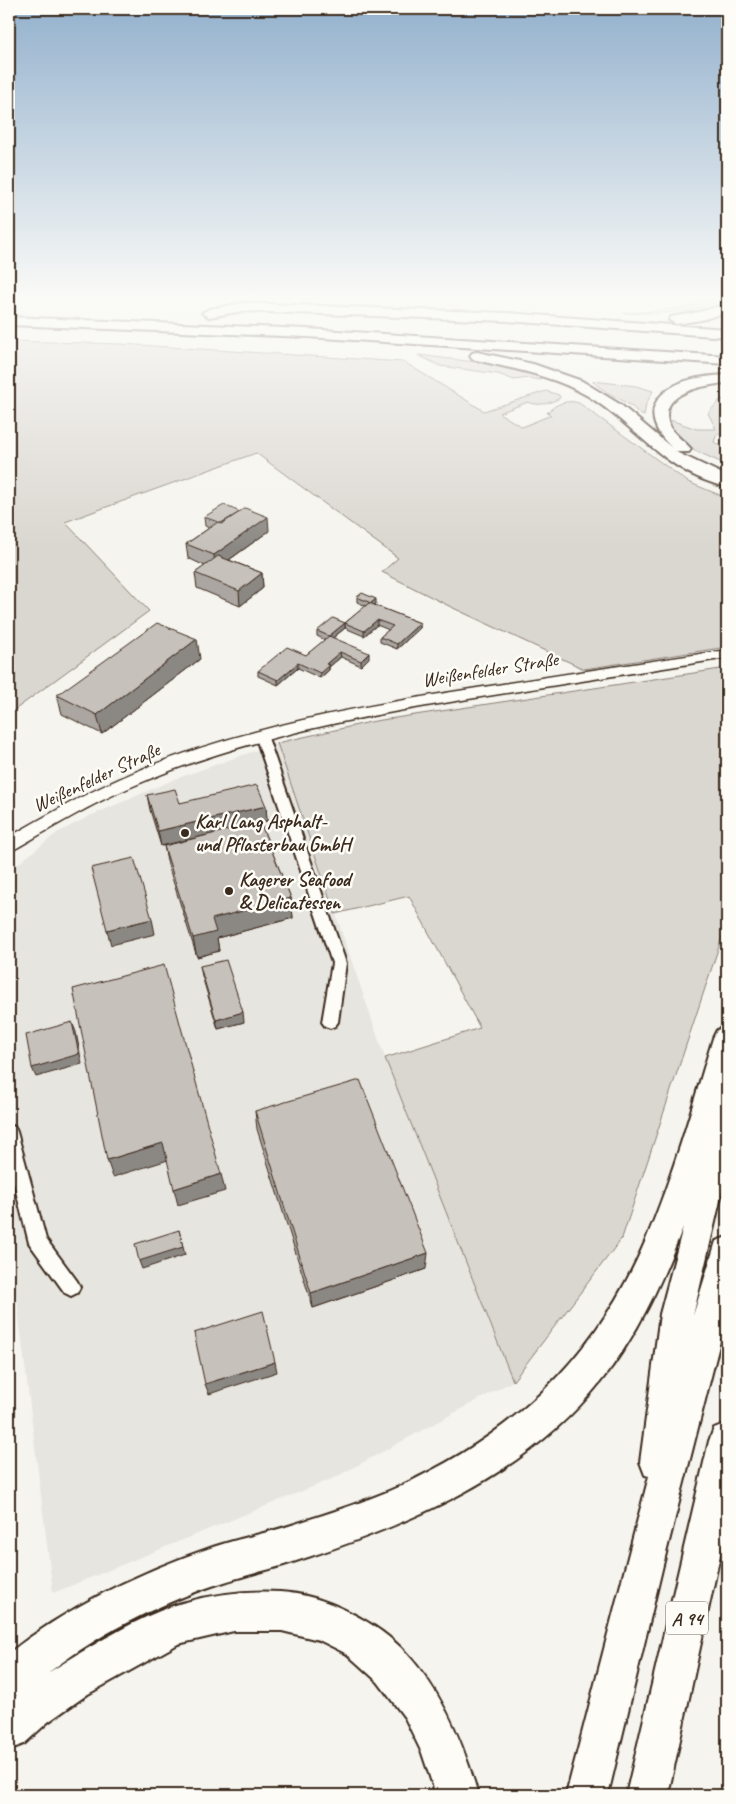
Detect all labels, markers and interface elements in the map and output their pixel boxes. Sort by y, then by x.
street label: Weißenfelder Straße [420,646,561,693]
street label: Weißenfelder Straße [29,737,165,818]
place label: Karl Lang Asphalt- und Pflasterbau GmbH [195,809,354,857]
marker: Karl Lang Asphalt- und Pflasterbau GmbH [179,827,191,839]
place label: Kagerer Seafood & Delicatessen [239,867,354,915]
marker: Kagerer Seafood & Delicatessen [223,885,235,897]
road number: A 94 [666,1602,708,1635]

